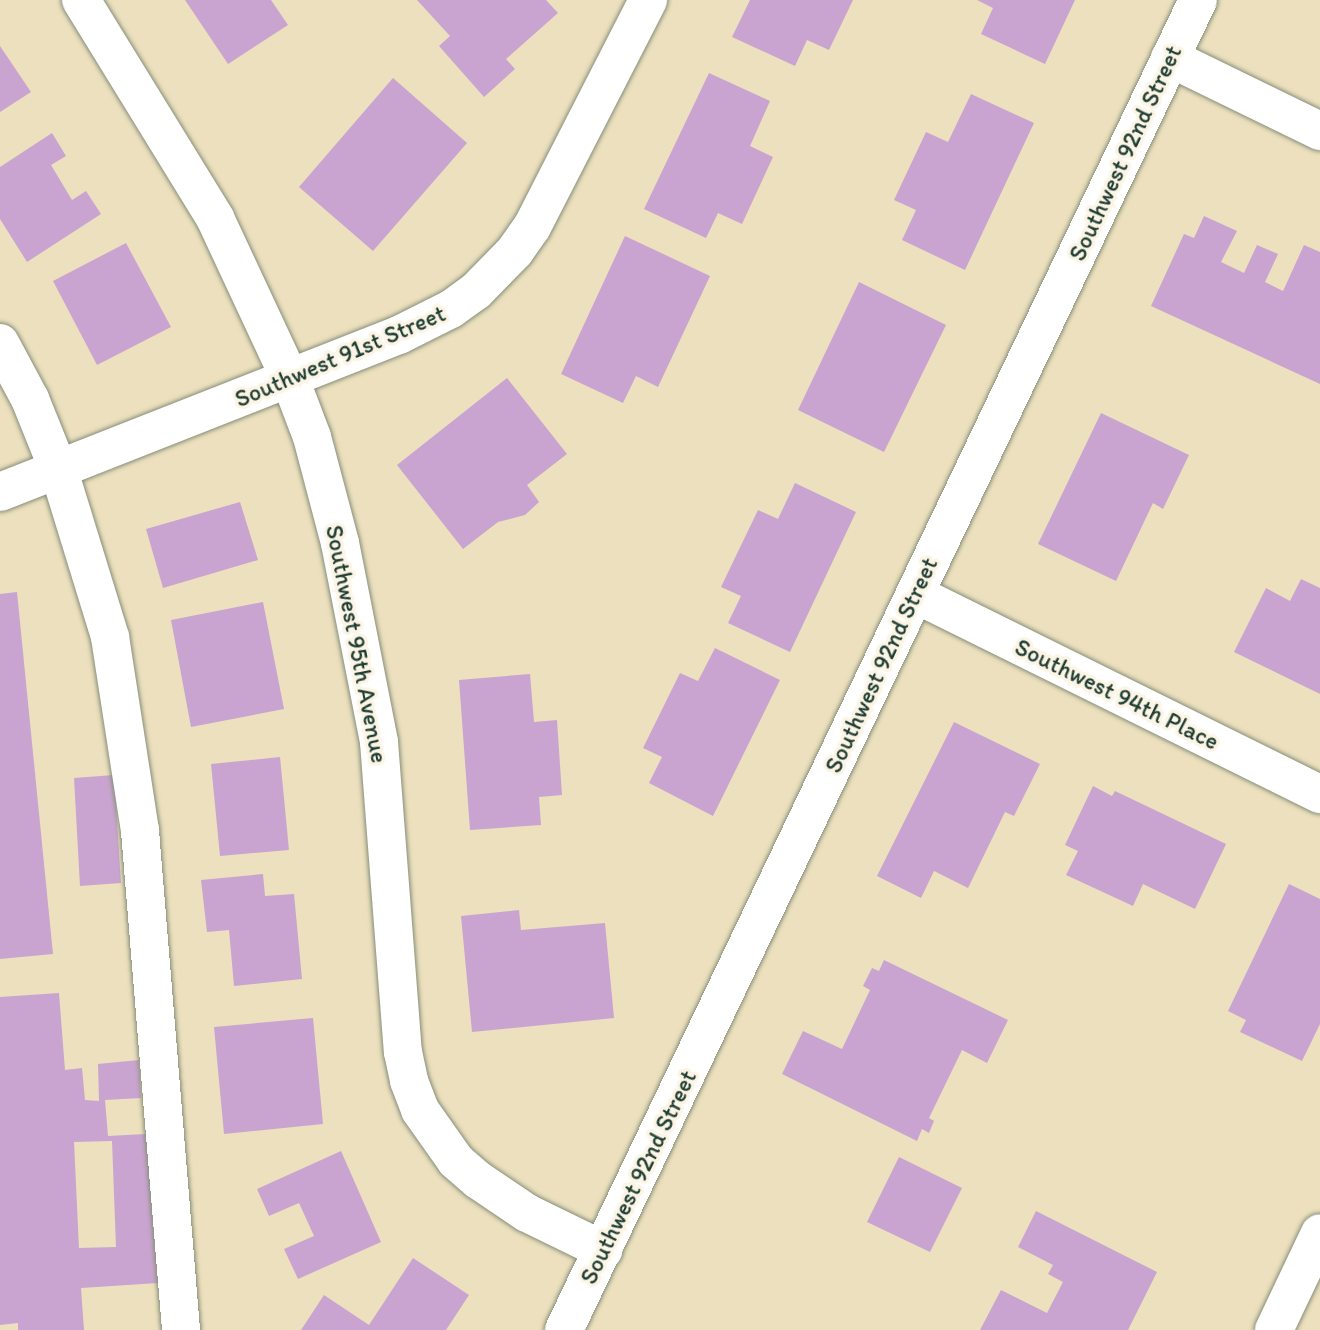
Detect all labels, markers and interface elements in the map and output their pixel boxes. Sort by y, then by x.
street label: Southwest 92nd Street [1063,41,1187,265]
street label: Southwest 91st Street [231,299,449,413]
street label: Southwest 95th Avenue [320,523,394,765]
street label: Southwest 92nd Street [819,553,943,777]
street label: Southwest 94th Place [1011,632,1223,756]
street label: Southwest 92nd Street [574,1066,702,1288]

